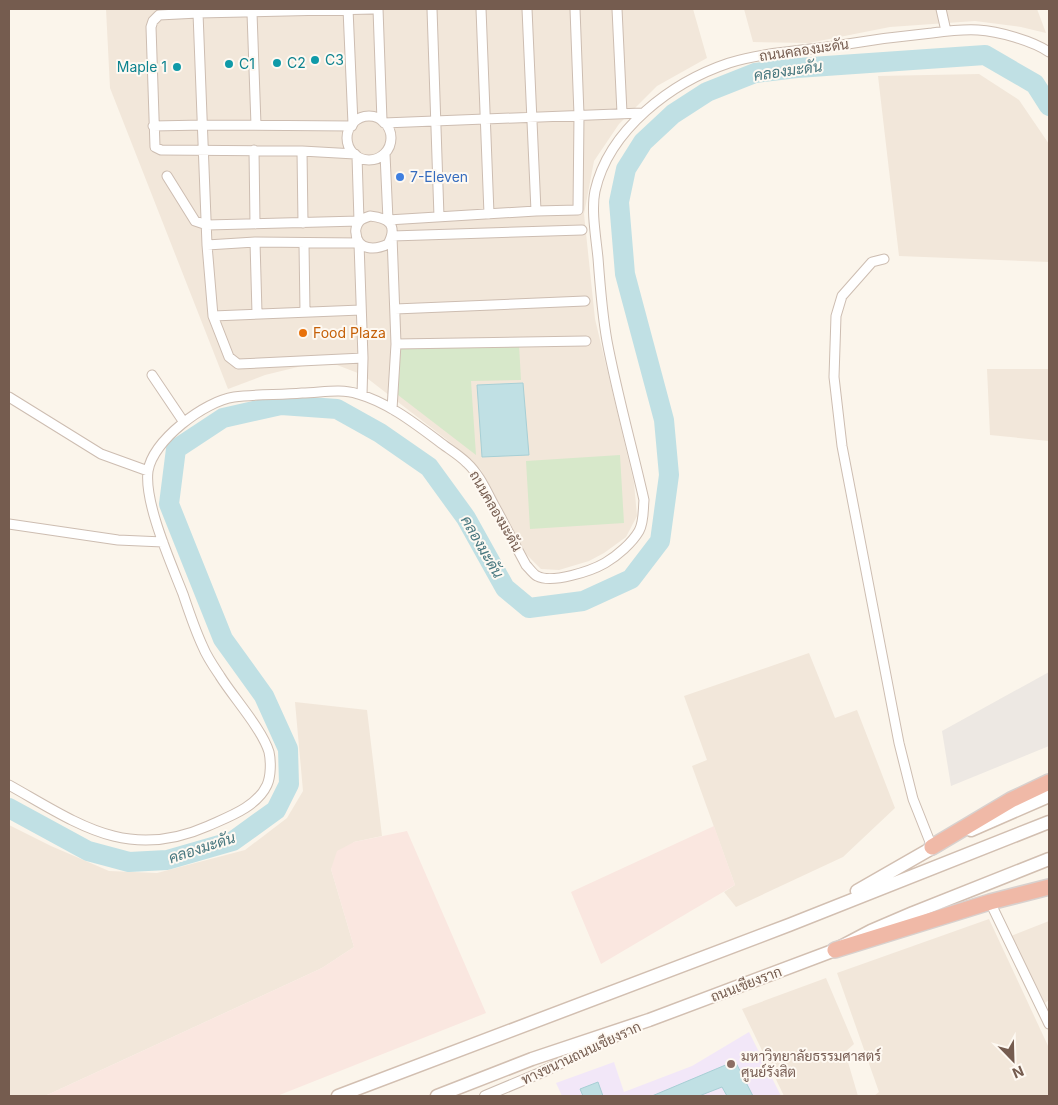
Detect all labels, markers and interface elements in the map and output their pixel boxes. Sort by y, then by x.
street label: ถนนคลองมะดัน [758,35,850,64]
place label: C3 [325,51,344,68]
place label: C2 [287,54,306,71]
marker: C3 [309,54,321,66]
place label: C1 [239,55,255,72]
water label: คลองมะดัน [752,56,824,85]
marker: C2 [271,57,283,69]
place label: Maple 1 [117,58,167,75]
marker: C1 [223,58,235,70]
marker: Maple 1 [171,61,183,73]
place label: 7-Eleven [410,168,468,185]
marker: 7-Eleven [394,171,406,183]
place label: Food Plaza [313,324,386,341]
marker: Food Plaza [297,327,309,339]
street label: ถนนคลองมะดัน [466,468,526,554]
water label: คลองมะดัน [457,513,507,581]
water label: คลองมะดัน [166,828,238,867]
street label: ถนนเชียงราก [708,962,784,1005]
street label: ทางขนานถนนเชียงราก [518,1017,643,1088]
north arrow [988,1035,1038,1085]
place label: มหาวิทยาลัยธรรมศาสตร์ ศูนย์รังสิต [741,1047,881,1082]
marker: มหาวิทยาลัยธรรมศาสตร์ ศูนย์รังสิต [725,1058,737,1070]
text: N [1010,1063,1027,1082]

